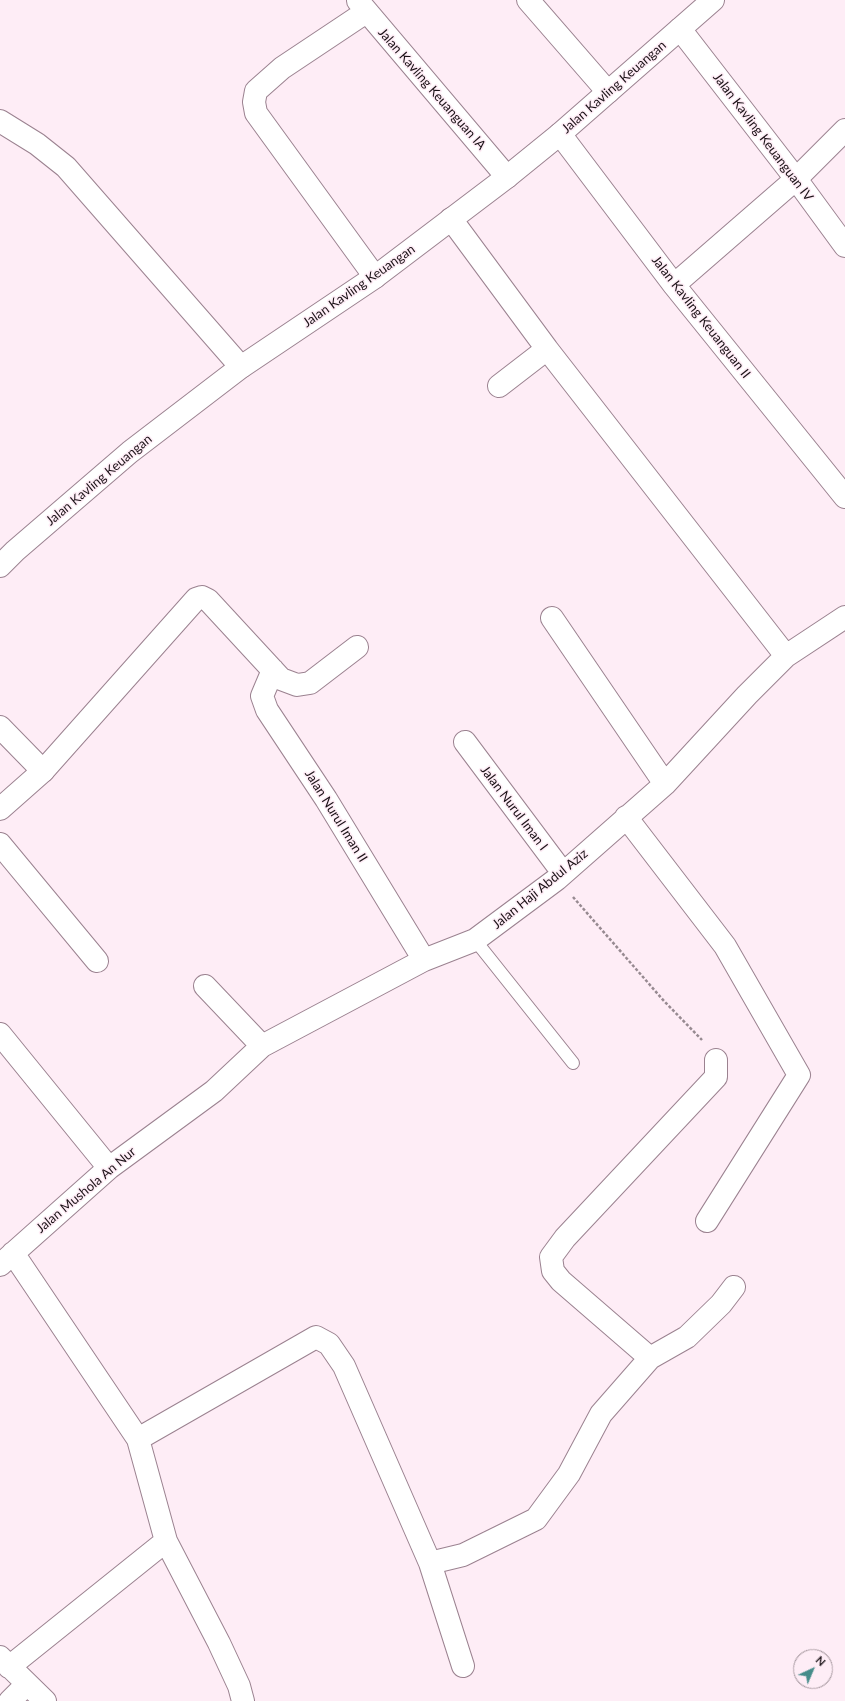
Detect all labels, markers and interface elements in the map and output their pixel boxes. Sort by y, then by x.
street label: Jalan Kavling Keuanguan IA [375,25,489,153]
street label: Jalan Kavling Keuangan [559,37,669,137]
street label: Jalan Kavling Keuanguan IV [710,70,816,204]
street label: Jalan Kavling Keuangan [300,241,418,331]
street label: Jalan Kavling Keuanguan II [648,253,754,381]
street label: Jalan Kavling Keuangan [43,431,155,529]
street label: Jalan Nurul Iman I [477,763,551,853]
street label: Jalan Nurul Iman II [301,767,371,865]
street label: Jalan Haji Abdul Aziz [489,846,591,932]
street label: Jalan Mushola An Nur [33,1144,139,1236]
north arrow [793,1649,833,1689]
text: N [813,1653,829,1668]

